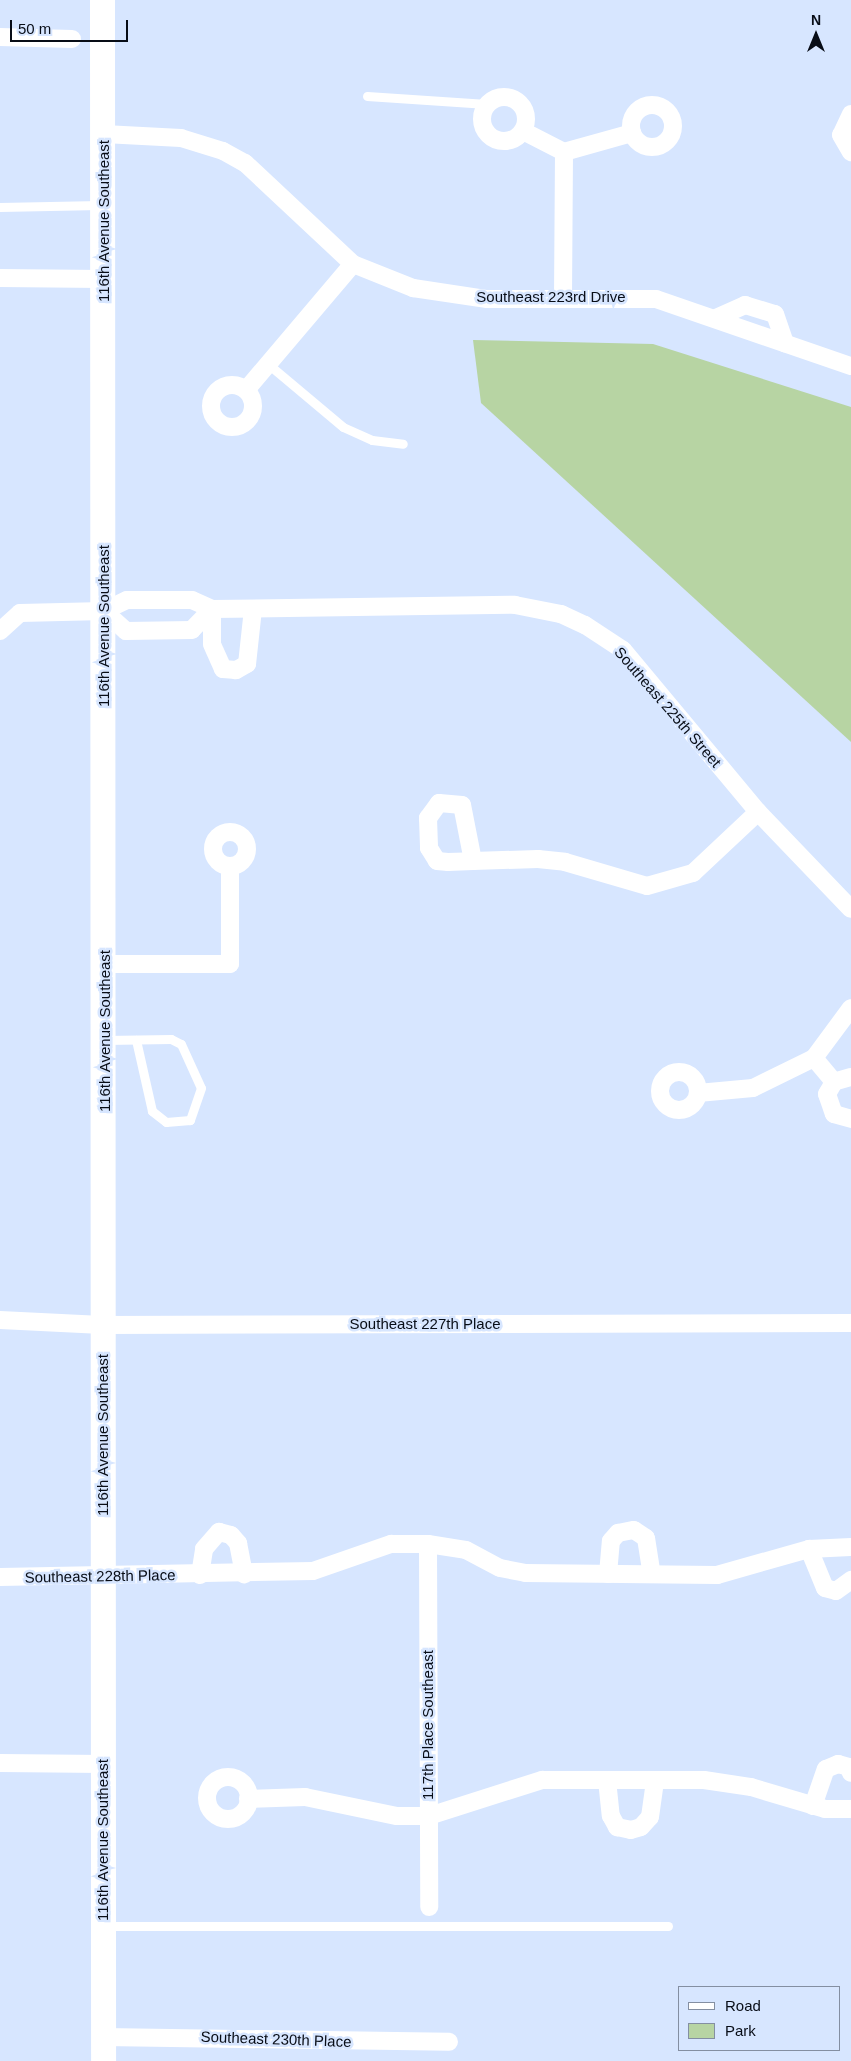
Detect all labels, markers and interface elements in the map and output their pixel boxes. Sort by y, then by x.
scale bar [12,10,130,42]
north arrow [791,10,841,60]
text: N [811,12,821,28]
text: 50 m [18,20,51,37]
street label: 116th Avenue Southeast [95,140,113,302]
street label: Southeast 223rd Drive [476,288,626,306]
street label: 116th Avenue Southeast [95,545,113,707]
street label: Southeast 225th Street [611,643,725,771]
street label: 116th Avenue Southeast [96,950,114,1112]
street label: Southeast 227th Place [350,1315,500,1333]
street label: 116th Avenue Southeast [94,1354,112,1516]
street label: Southeast 228th Place [24,1566,176,1586]
street label: 117th Place Southeast [419,1650,437,1800]
street label: 116th Avenue Southeast [94,1759,112,1921]
legend [678,1986,841,2051]
text: Road [725,1997,761,2014]
text: Park [725,2022,756,2039]
street label: Southeast 230th Place [200,2027,352,2051]

